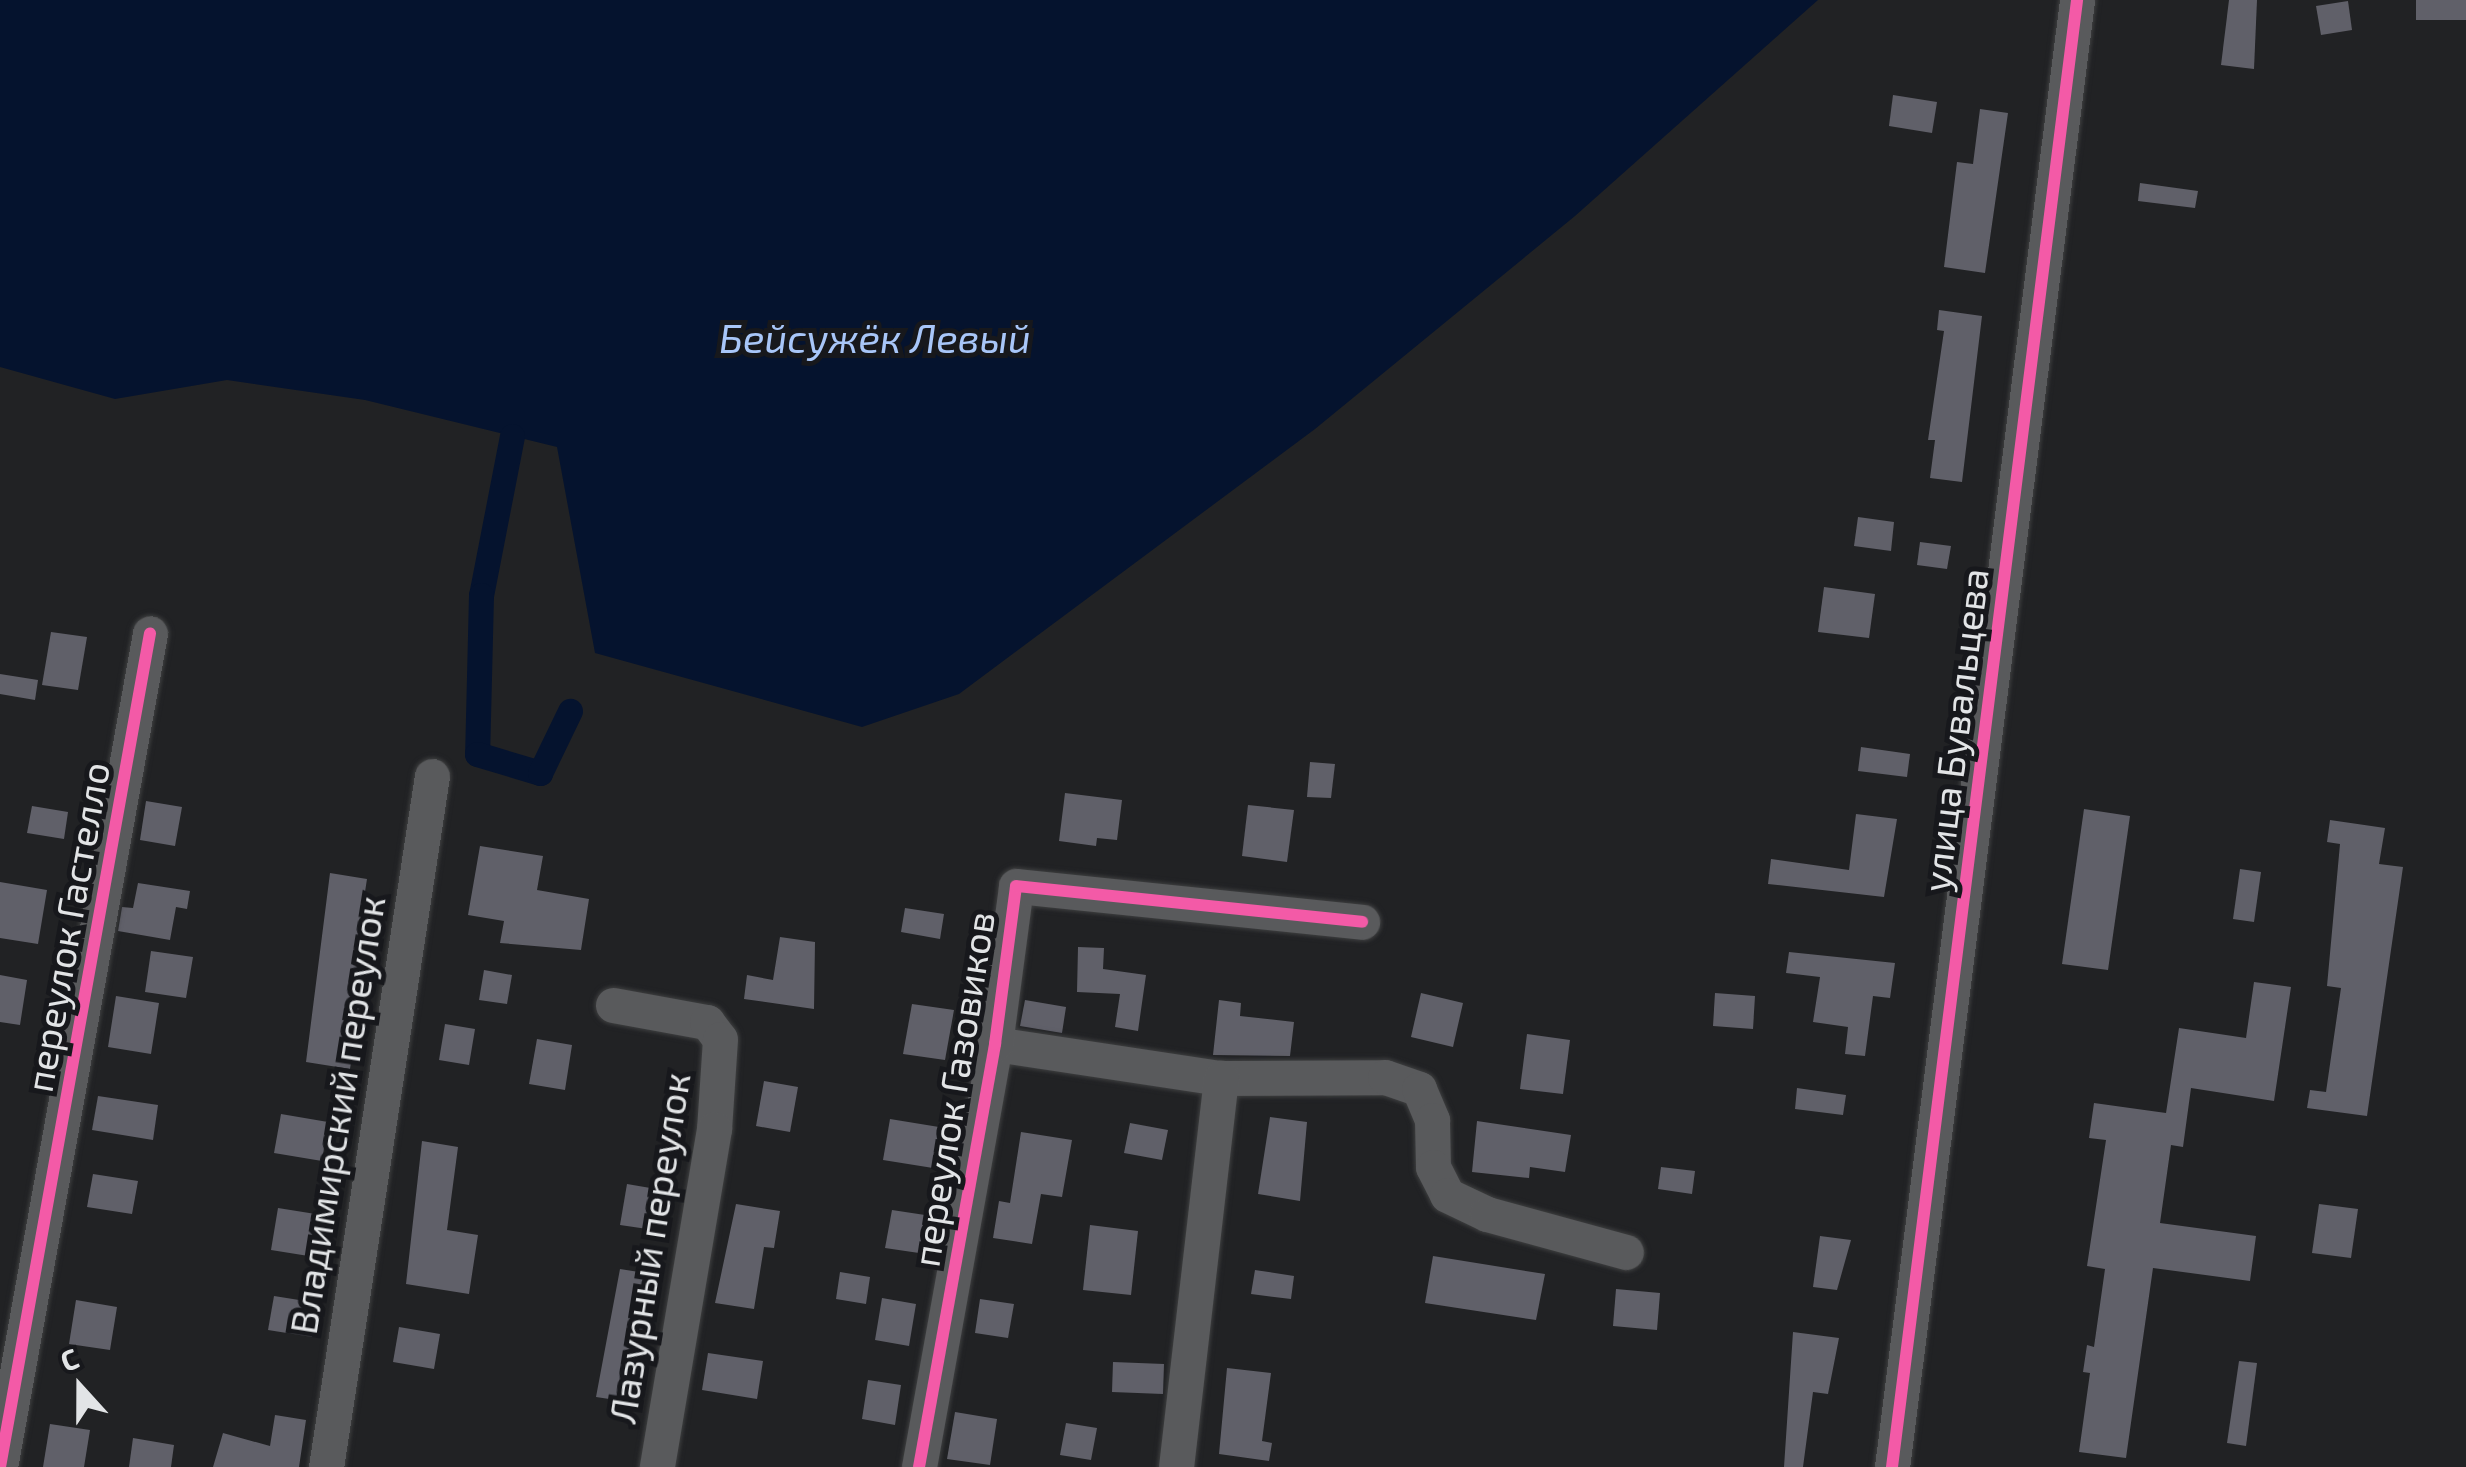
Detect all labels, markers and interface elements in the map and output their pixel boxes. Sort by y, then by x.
water label: Бейсужёк Левый [719,313,1031,361]
street label: улица Бувальцева [1913,566,1997,894]
street label: переулок Гастелло [16,759,118,1095]
street label: Владимирский переулок [280,893,394,1337]
street label: переулок Газовиков [902,908,1004,1270]
street label: Лазурный переулок [599,1069,699,1427]
north arrow [30,1337,130,1437]
text: С [55,1340,83,1378]

